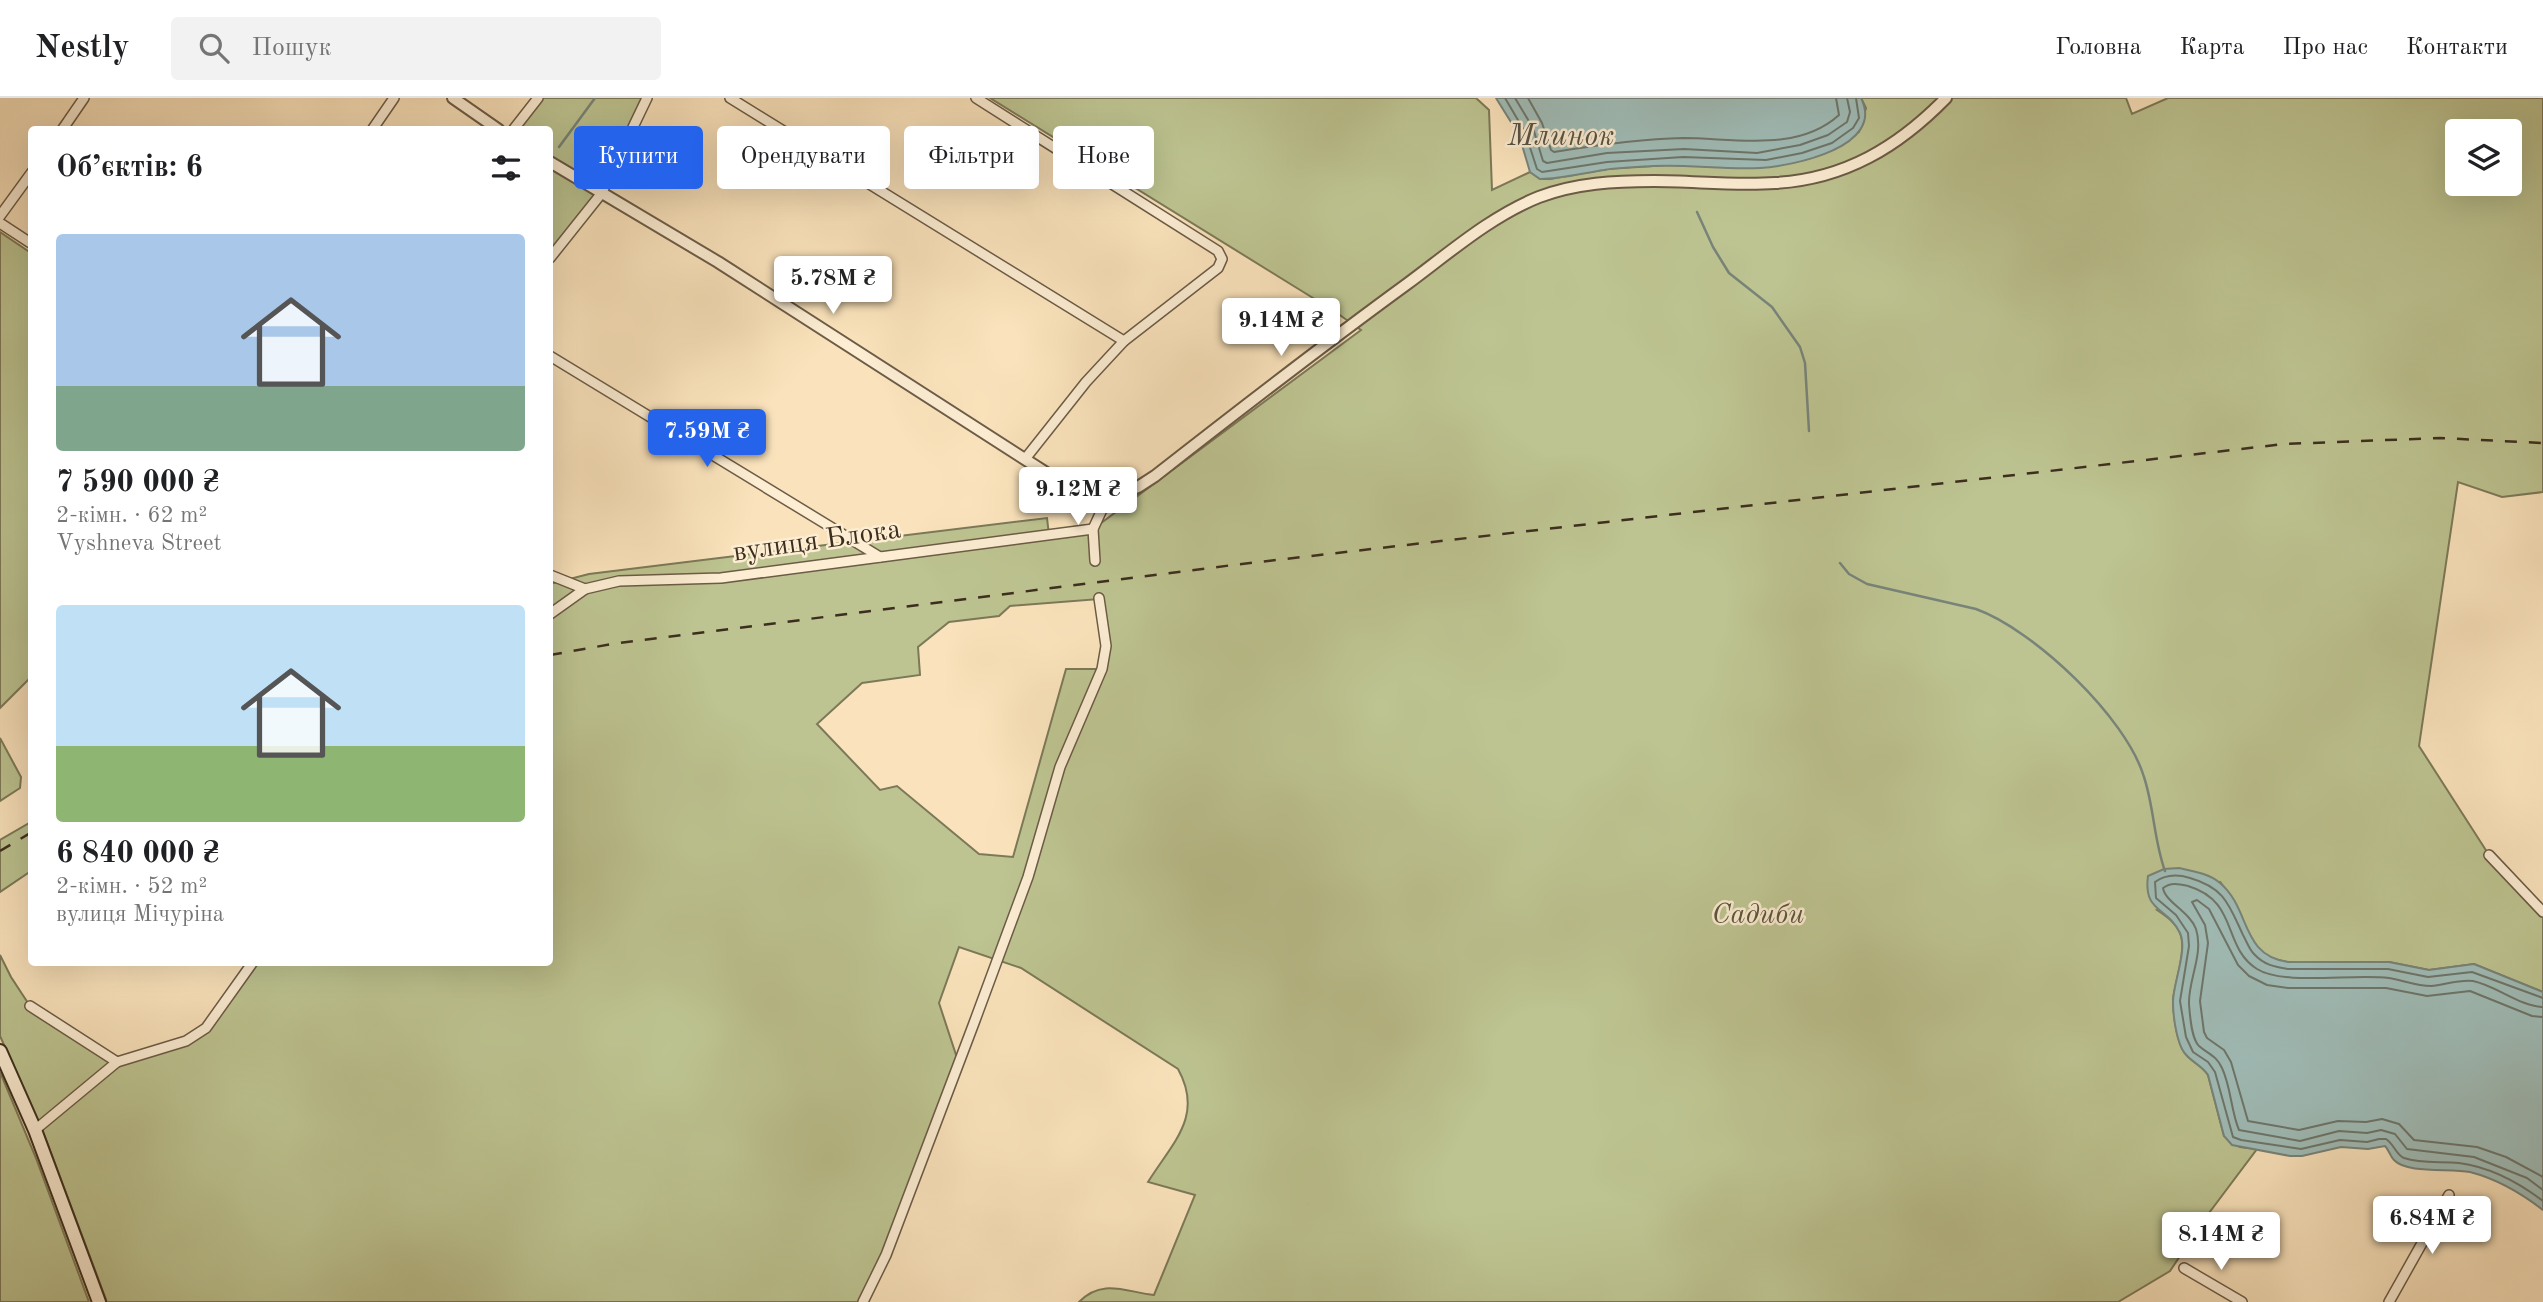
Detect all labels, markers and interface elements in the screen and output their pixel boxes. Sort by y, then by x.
search box [171,17,661,80]
icon: search [195,29,233,67]
text: Nestly [35,32,129,65]
text: Пошук [251,35,331,61]
text: Головна [2055,36,2142,60]
text: Карта [2180,36,2245,60]
text: Про нас [2283,36,2368,60]
text: Контакти [2406,36,2508,60]
map controls [2445,119,2522,196]
button: layers [2445,119,2522,196]
water label: Млинок [1507,122,1614,152]
chip: Купити [574,126,703,189]
chip: Орендувати [717,126,890,189]
chip: Фільтри [904,126,1039,189]
chip: Нове [1053,126,1154,189]
icon: filters [487,149,525,187]
text: Об’єктів: 6 [56,153,203,183]
pin: 5.78M ₴ [768,256,898,316]
text: 5.78M ₴ [790,267,876,290]
icon: home [228,279,354,405]
pin: 9.14M ₴ [1216,299,1346,358]
text: 9.14M ₴ [1238,309,1324,332]
pin: 7.59M ₴ [642,410,772,469]
text: 7.59M ₴ [664,420,750,443]
text: 7 590 000 ₴ [56,468,220,498]
pin: 9.12M ₴ [1013,468,1143,527]
text: 9.12M ₴ [1035,478,1121,501]
text: 2-кімн. · 62 m² [56,504,207,527]
street label: вулиця Блока [731,516,903,568]
text: Vyshneva Street [56,532,222,555]
icon: home [228,650,354,776]
text: 6 840 000 ₴ [56,839,220,869]
text: 2-кімн. · 52 m² [56,875,207,898]
park label: Садиби [1712,902,1804,930]
text: вулиця Мічуріна [56,903,224,926]
pin: 6.84M ₴ [2367,1196,2497,1256]
text: 6.84M ₴ [2389,1207,2475,1230]
pin: 8.14M ₴ [2156,1212,2286,1272]
text: 8.14M ₴ [2178,1223,2264,1246]

